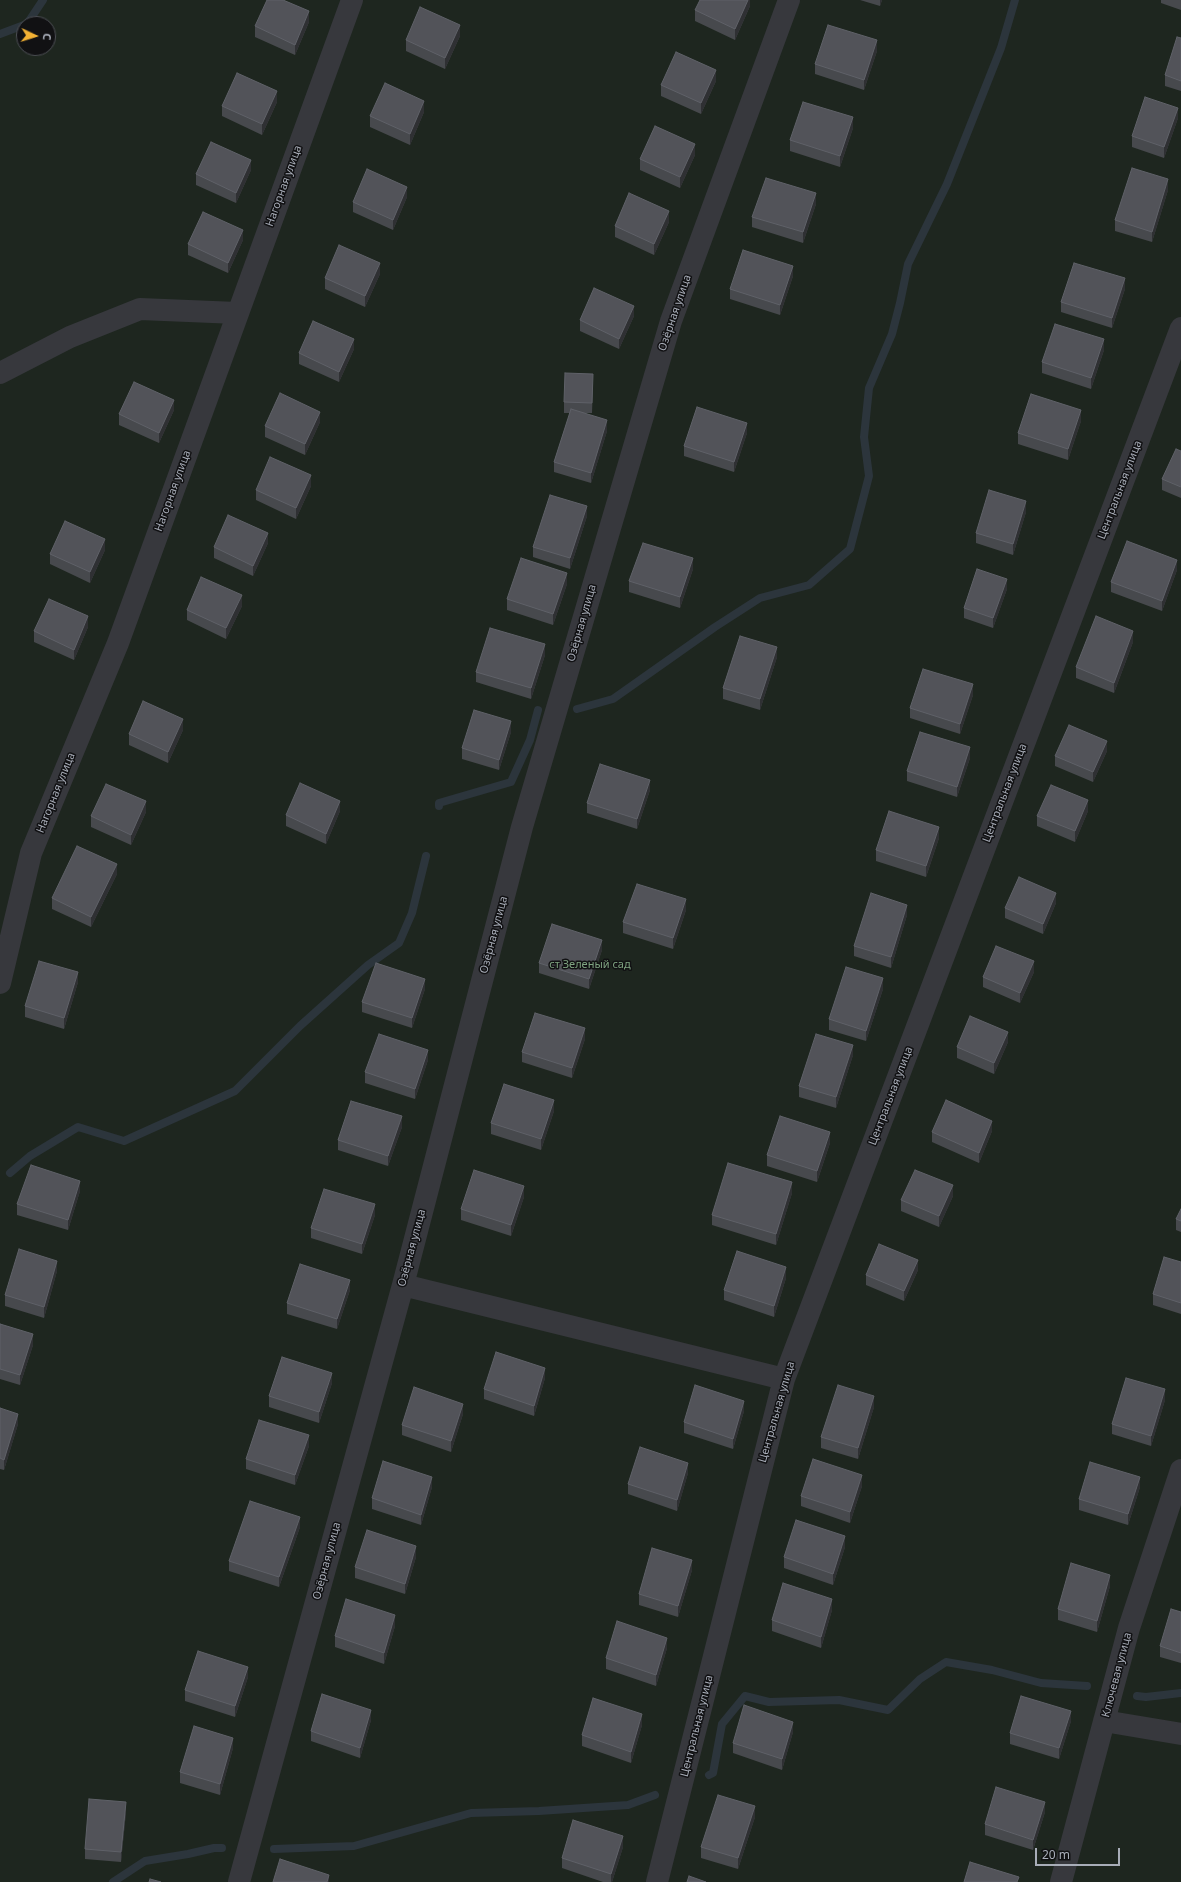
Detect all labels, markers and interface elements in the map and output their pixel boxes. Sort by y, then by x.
north arrow [16,16,56,56]
text: С [40,33,55,41]
street label: Нагорная улица [263,144,305,228]
street label: Озёрная улица [656,273,694,353]
street label: Центральная улица [1095,439,1145,541]
street label: Нагорная улица [152,449,194,533]
street label: Озёрная улица [565,583,599,663]
street label: Центральная улица [980,742,1030,844]
street label: Нагорная улица [34,751,78,835]
street label: Озёрная улица [477,895,511,975]
park label: ст Зеленый сад [549,958,631,972]
street label: Центральная улица [866,1045,916,1147]
street label: Озёрная улица [395,1208,429,1288]
street label: Центральная улица [756,1360,798,1464]
street label: Озёрная улица [310,1521,344,1601]
street label: Ключевая улица [1099,1631,1135,1719]
street label: Центральная улица [678,1674,716,1778]
scale bar [1037,1840,1122,1866]
text: 20 m [1042,1846,1070,1863]

